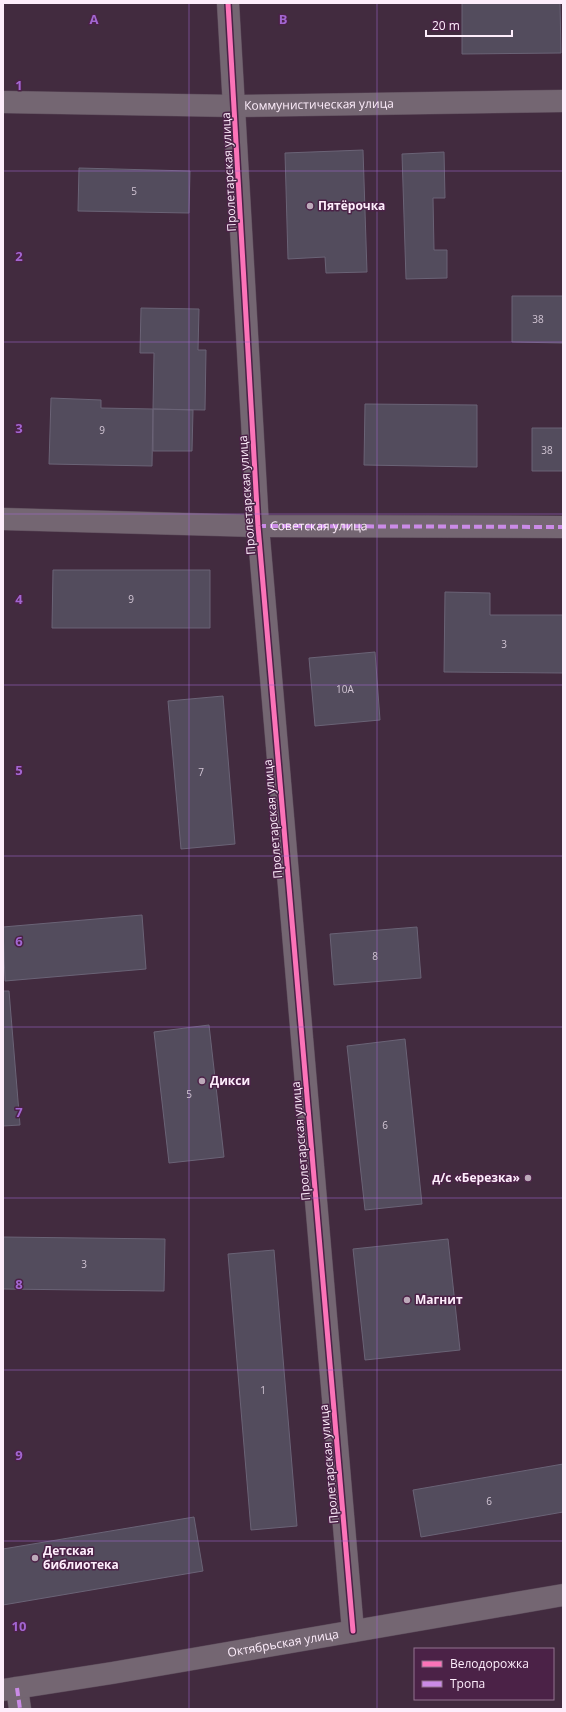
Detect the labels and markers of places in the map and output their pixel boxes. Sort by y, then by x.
place label: Пятёрочка [318,197,385,214]
marker: Пятёрочка [305,201,315,211]
place label: Дикси [210,1072,250,1089]
marker: Дикси [197,1076,207,1086]
place label: д/с «Березка» [432,1169,520,1186]
marker: д/с «Березка» [523,1173,533,1183]
place label: Магнит [415,1291,463,1308]
marker: Магнит [402,1295,412,1305]
place label: Детская библиотека [43,1542,119,1573]
marker: Детская библиотека [30,1553,40,1563]

